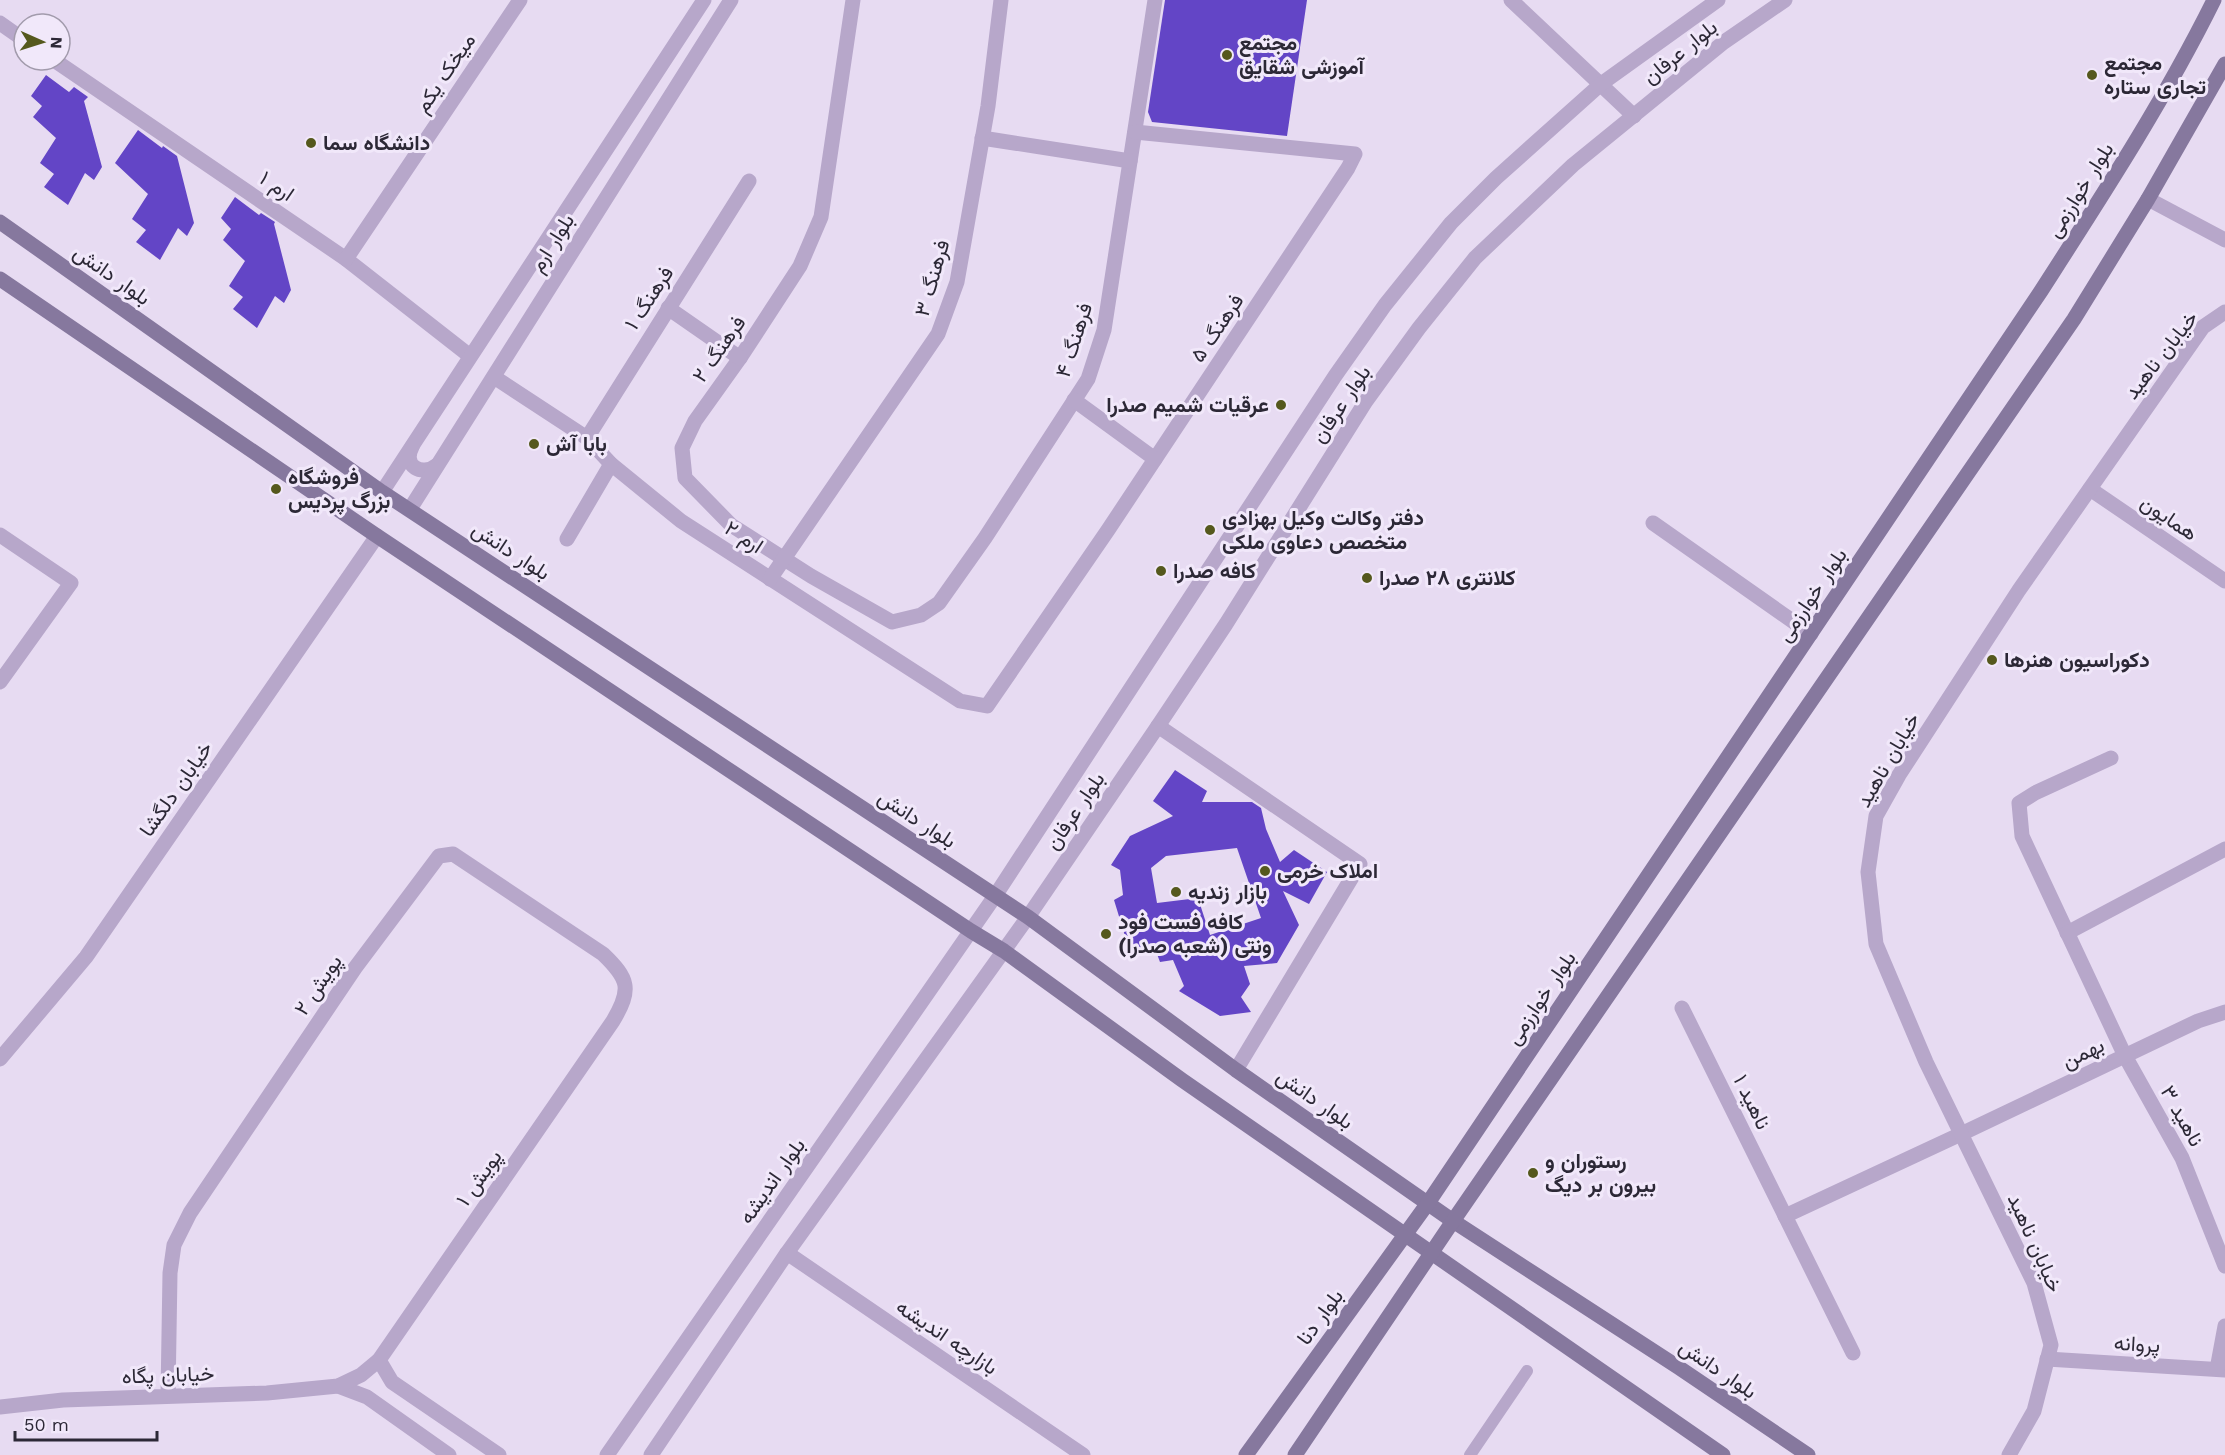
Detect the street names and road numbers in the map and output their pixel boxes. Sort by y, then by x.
street label: بلوار عرفان [1637,14,1723,90]
street label: میخک یکم [409,28,482,118]
street label: بلوار خوارزمی [2041,138,2119,242]
street label: ارم ۱ [254,165,299,208]
street label: بلوار ارم [524,209,581,278]
street label: فرهنگ ۳ [909,237,955,319]
street label: بلوار دانش [68,239,156,311]
street label: فرهنگ ۱ [619,261,679,335]
street label: فرهنگ ۵ [1185,289,1249,367]
street label: فرهنگ ۴ [1050,300,1098,380]
street label: خیابان ناهید [2118,306,2203,404]
street label: فرهنگ ۲ [687,311,751,387]
street label: بلوار عرفان [1306,360,1376,448]
street label: همایون [2135,490,2203,546]
street label: ارم ۲ [719,515,768,560]
street label: بلوار دانش [467,516,555,586]
street label: بلوار خوارزمی [1771,543,1853,647]
street label: خیابان ناهید [1850,708,1925,812]
street label: خیابان دلگشا [134,736,217,841]
street label: بلوار عرفان [1040,767,1110,855]
street label: بلوار دانش [873,784,961,854]
street label: بلوار خوارزمی [1500,946,1582,1050]
street label: پویش ۲ [288,950,349,1021]
street label: بهمن [2058,1032,2108,1074]
street label: بلوار دانش [1271,1063,1359,1135]
street label: ناهید ۱ [1728,1070,1776,1133]
street label: ناهید ۳ [2156,1081,2209,1151]
street label: بلوار اندیشه [733,1133,811,1229]
street label: پویش ۱ [450,1145,508,1212]
street label: خیابان ناهید [2003,1190,2068,1296]
street label: بلوار دنا [1291,1284,1349,1350]
street label: بازارچه اندیشه [891,1293,1003,1381]
street label: پروانه [2113,1330,2161,1359]
street label: بلوار دانش [1674,1334,1762,1404]
street label: خیابان پگاه [121,1360,215,1391]

